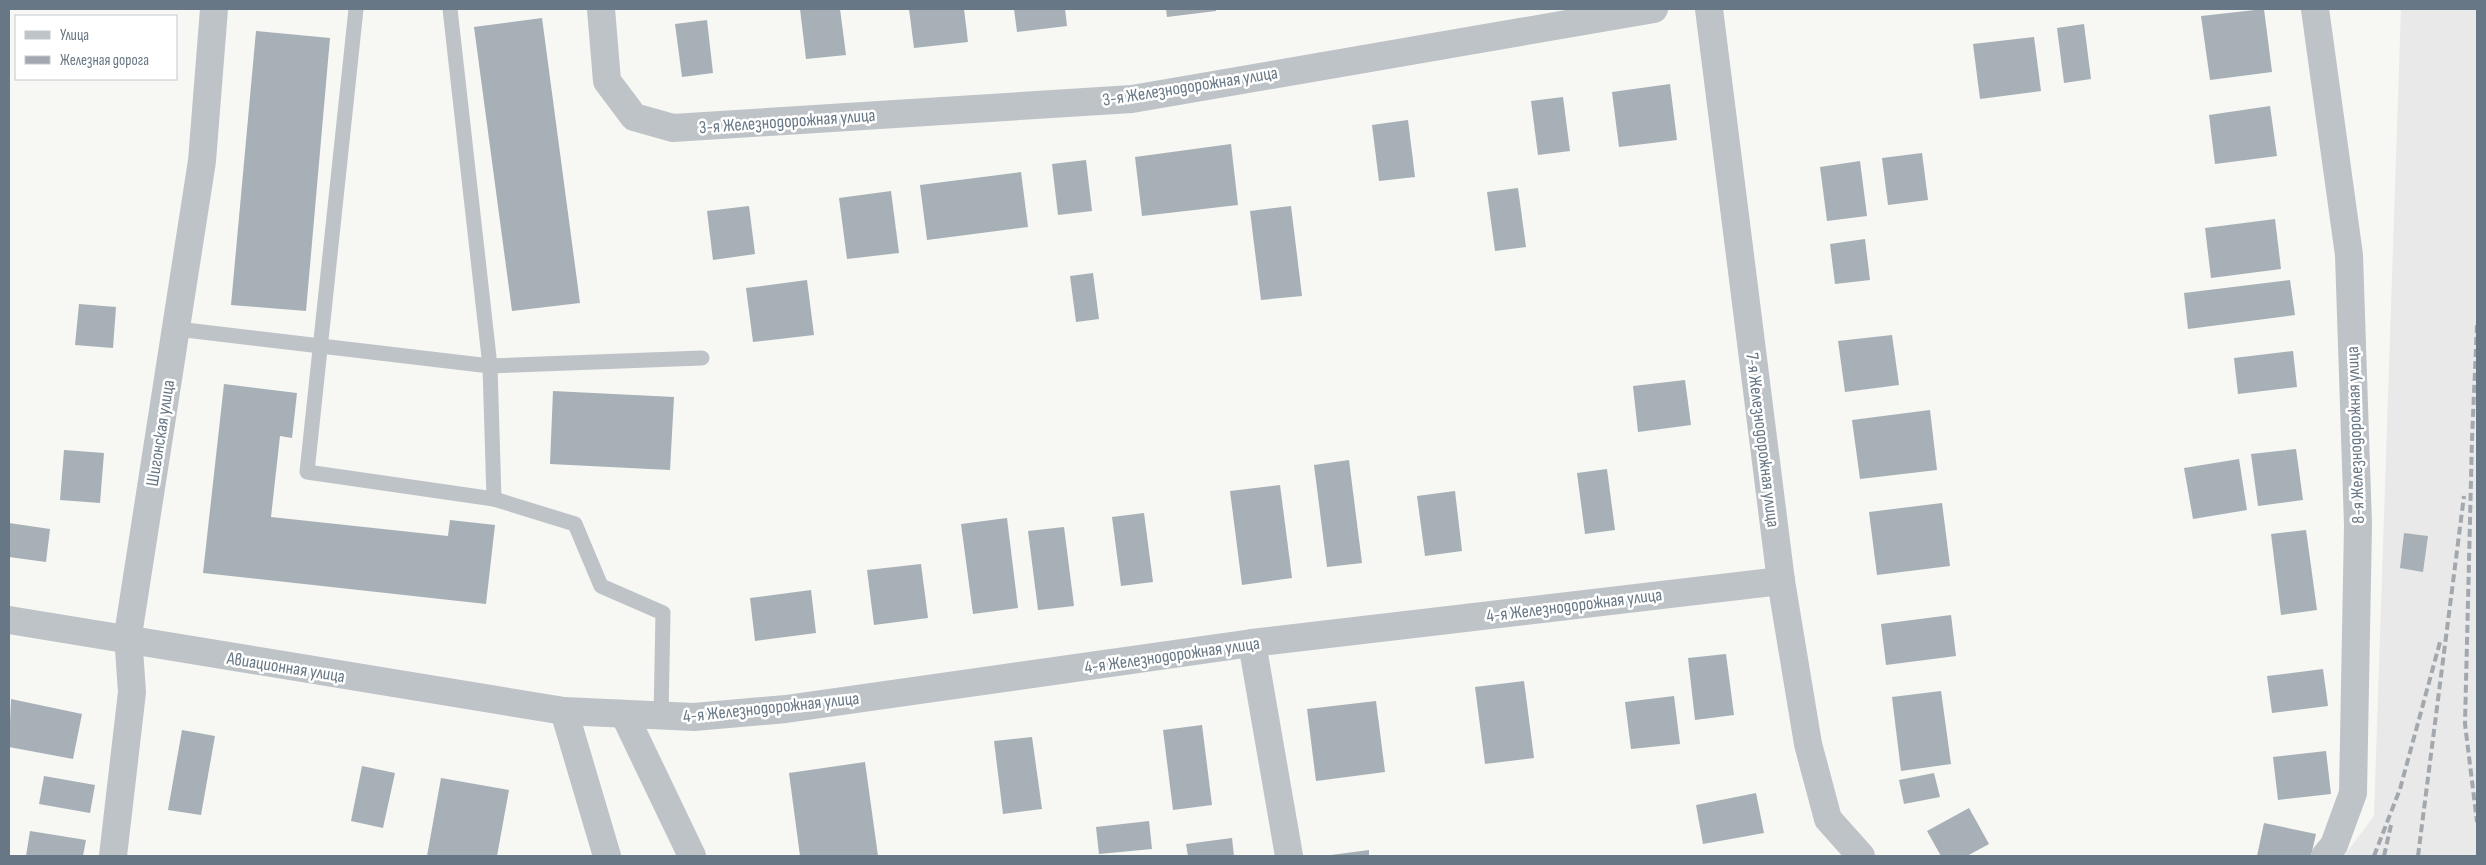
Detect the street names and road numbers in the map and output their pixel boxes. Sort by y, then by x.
street label: 3-я Железнодорожная улица [1101,62,1279,111]
street label: 3-я Железнодорожная улица [698,105,876,138]
street label: 8-я Железнодорожная улица [2342,346,2369,524]
street label: 7-я Железнодорожная улица [1741,352,1784,529]
street label: Шигонская улица [142,378,179,488]
street label: 4-я Железнодорожная улица [1485,584,1663,627]
street label: 4-я Железнодорожная улица [1083,633,1261,678]
street label: Авиационная улица [224,648,346,687]
street label: 4-я Железнодорожная улица [682,688,860,727]

